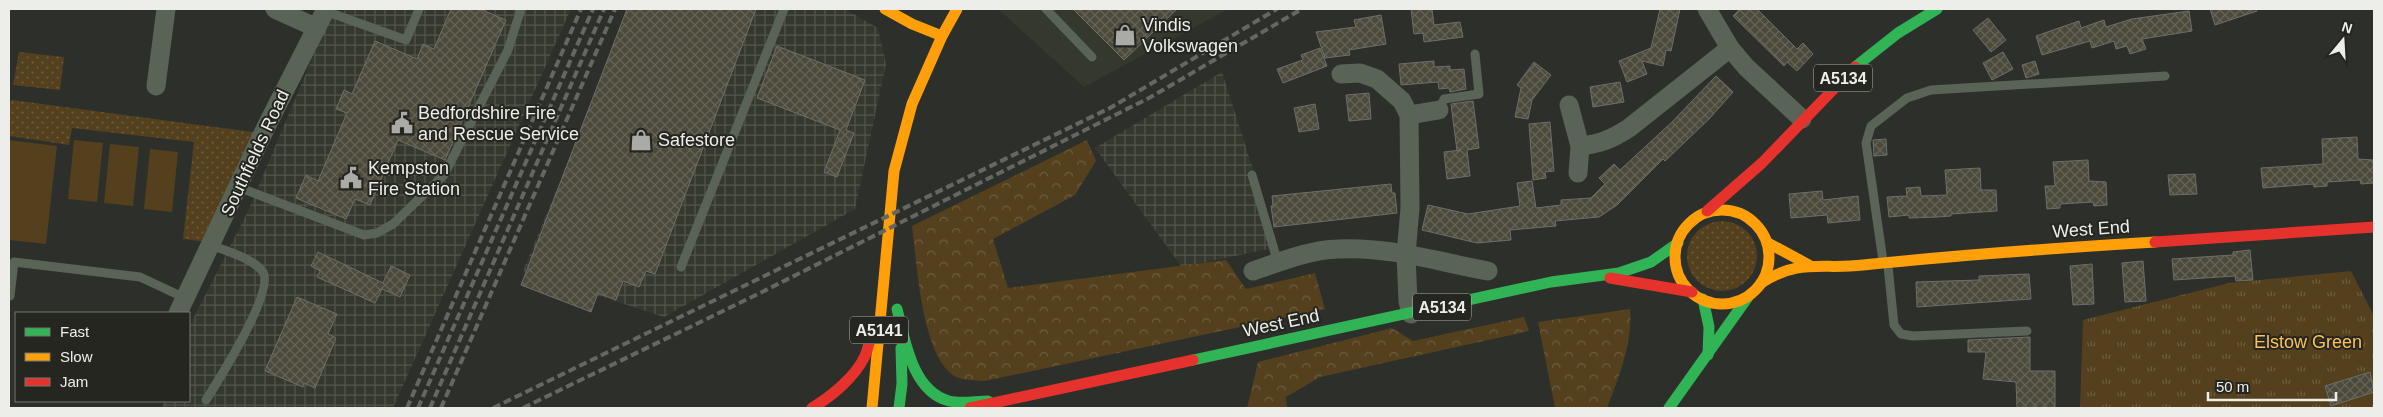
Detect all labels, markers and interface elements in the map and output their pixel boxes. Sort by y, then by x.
place label: Vindis Volkswagen [1142,15,1238,56]
north arrow [2318,15,2368,65]
text: N [2340,18,2354,37]
shop icon: Vindis Volkswagen [1112,22,1138,48]
road number: A5134 [1814,64,1872,92]
street label: Southfields Road [217,87,293,219]
place label: Bedfordshire Fire and Rescue Service [418,103,579,144]
public building icon: Bedfordshire Fire and Rescue Service [389,110,415,136]
shop icon: Safestore [628,127,654,153]
place label: Safestore [658,130,735,150]
place label: Kempston Fire Station [368,158,460,199]
public building icon: Kempston Fire Station [338,165,364,191]
street label: West End [2052,216,2130,242]
road number: A5134 [1413,294,1471,320]
street label: West End [1241,305,1321,341]
legend [15,312,190,402]
road number: A5141 [850,316,908,344]
text: Fast [60,323,90,340]
park label: Elstow Green [2254,332,2362,352]
text: Slow [60,348,93,365]
scale bar [2208,370,2336,402]
text: Jam [60,373,88,390]
text: 50 m [2216,378,2249,395]

